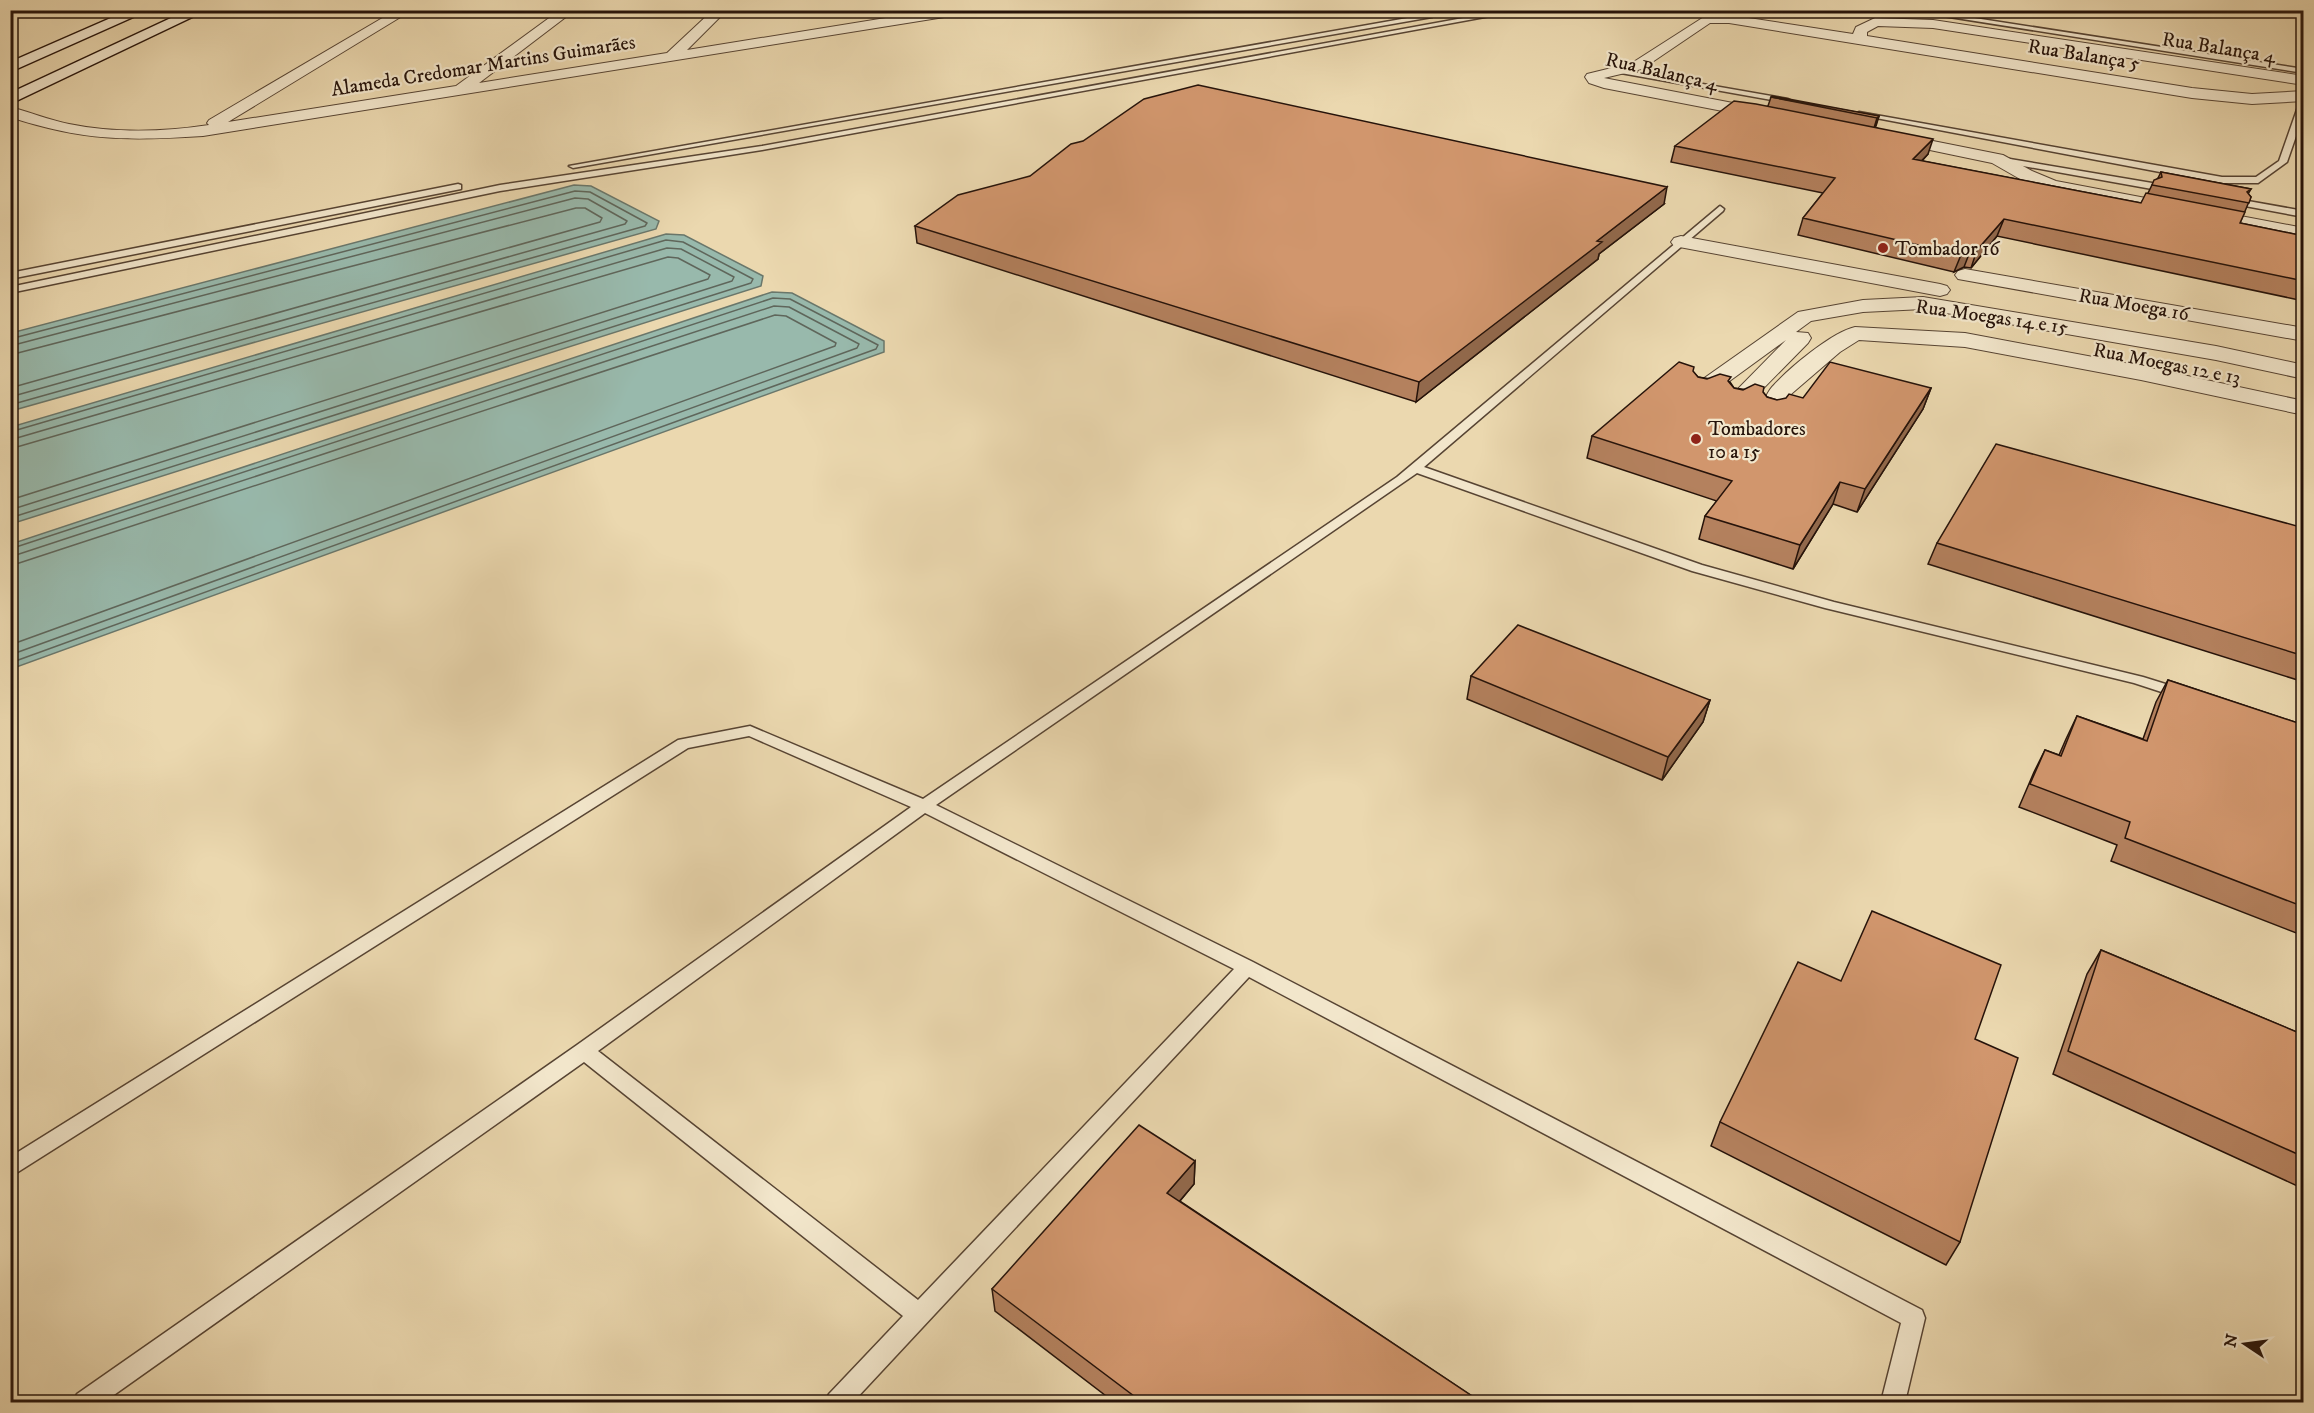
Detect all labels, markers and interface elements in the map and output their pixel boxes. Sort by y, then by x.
street label: Rua Balança 4 [2160,27,2278,70]
street label: Alameda Credomar Martins Guimarães [329,30,637,103]
street label: Rua Balança 5 [2026,34,2142,77]
street label: Rua Balança 4 [1603,47,1721,98]
place label: Tombador 16 [1895,237,2000,262]
marker: Tombador 16 [1876,241,1890,255]
street label: Rua Moega 16 [2076,283,2192,328]
street label: Rua Moegas 14 e 15 [1914,294,2070,341]
street label: Rua Moegas 12 e 13 [2091,338,2243,391]
place label: Tombadores 10 a 15 [1708,417,1806,465]
marker: Tombadores 10 a 15 [1689,432,1703,446]
north arrow [2215,1314,2275,1374]
text: N [2220,1332,2243,1350]

